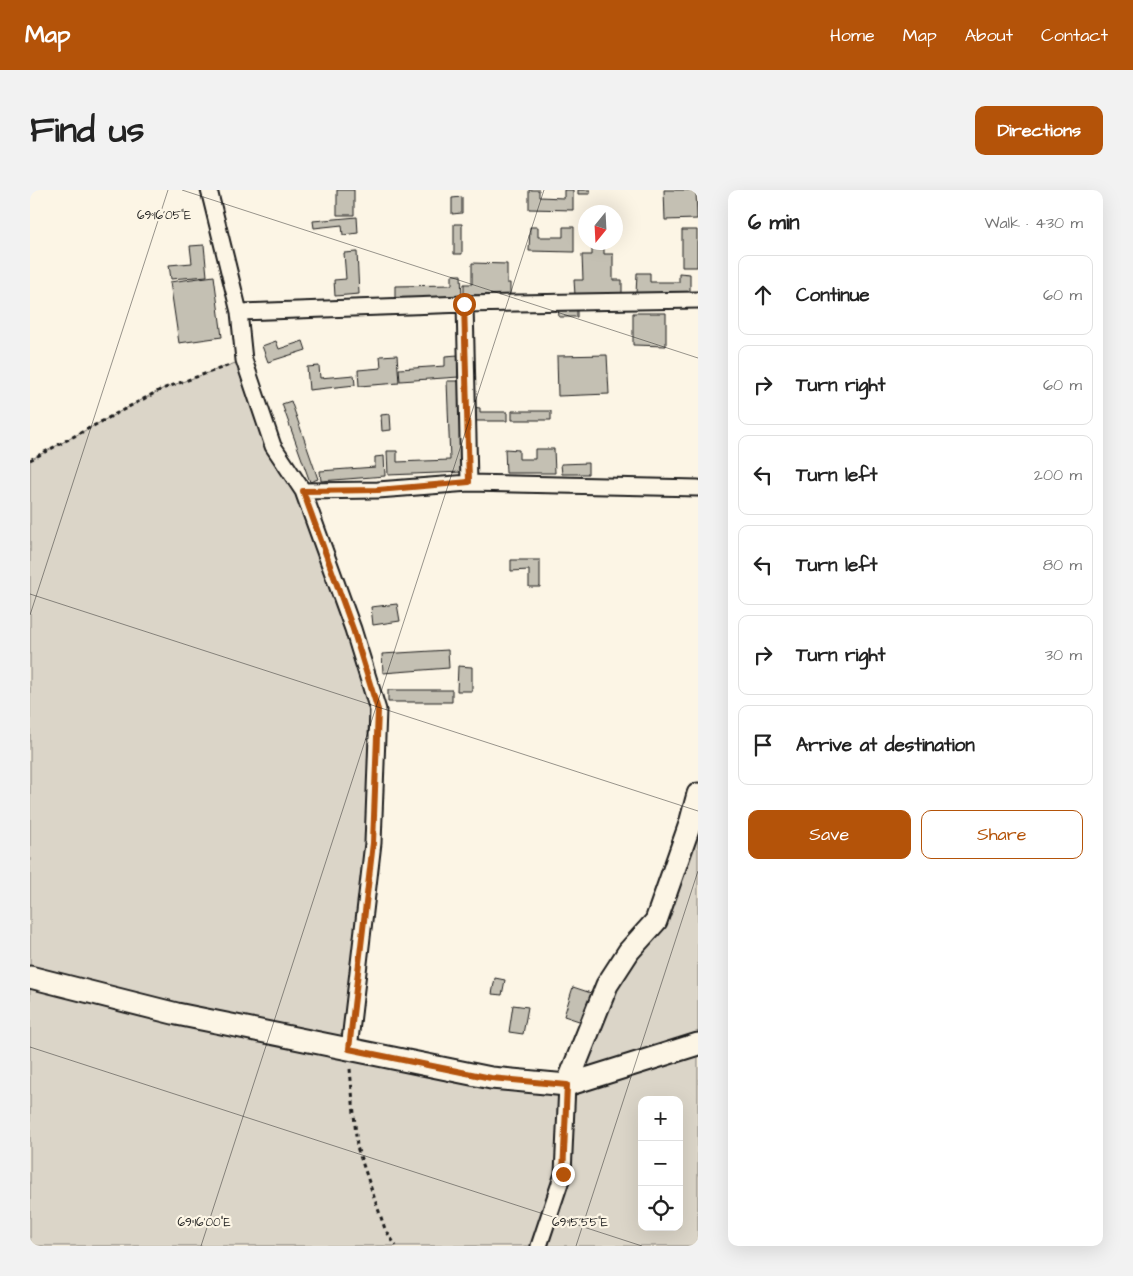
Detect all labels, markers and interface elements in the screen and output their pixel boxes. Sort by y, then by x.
text: Map [25,18,70,52]
text: Home [830,23,875,48]
text: Map [903,23,937,48]
text: About [965,23,1013,48]
text: Contact [1041,23,1108,48]
text: Find us [30,106,144,155]
button: Directions [975,106,1103,155]
north arrow [578,205,623,250]
text: 69°16'05"E [137,207,191,224]
text: 6 min [748,208,800,237]
text: Walk · 430 m [984,212,1083,234]
icon: ahead [749,281,777,309]
text: Continue [796,282,870,309]
text: 60 m [1043,284,1082,306]
route start [453,293,476,316]
icon: right [749,371,777,399]
text: Turn right [796,372,885,399]
text: 60 m [1043,374,1082,396]
icon: left [749,461,777,489]
text: Turn left [796,462,877,489]
text: 200 m [1034,464,1082,486]
icon: left [749,551,777,579]
text: Turn left [796,552,877,579]
text: 80 m [1043,554,1082,576]
icon: right [749,641,777,669]
text: Turn right [796,642,885,669]
text: 30 m [1045,644,1082,666]
icon: arrive [749,731,777,759]
text: Arrive at destination [796,732,975,759]
button: Save [748,810,911,859]
button: Share [921,810,1083,859]
map controls [638,1096,683,1231]
button: + [638,1096,683,1141]
button: − [638,1141,683,1186]
route end [552,1163,575,1186]
button: locate [638,1186,683,1231]
text: 69°16'00"E [177,1214,231,1231]
text: 69°15'55"E [552,1214,608,1231]

